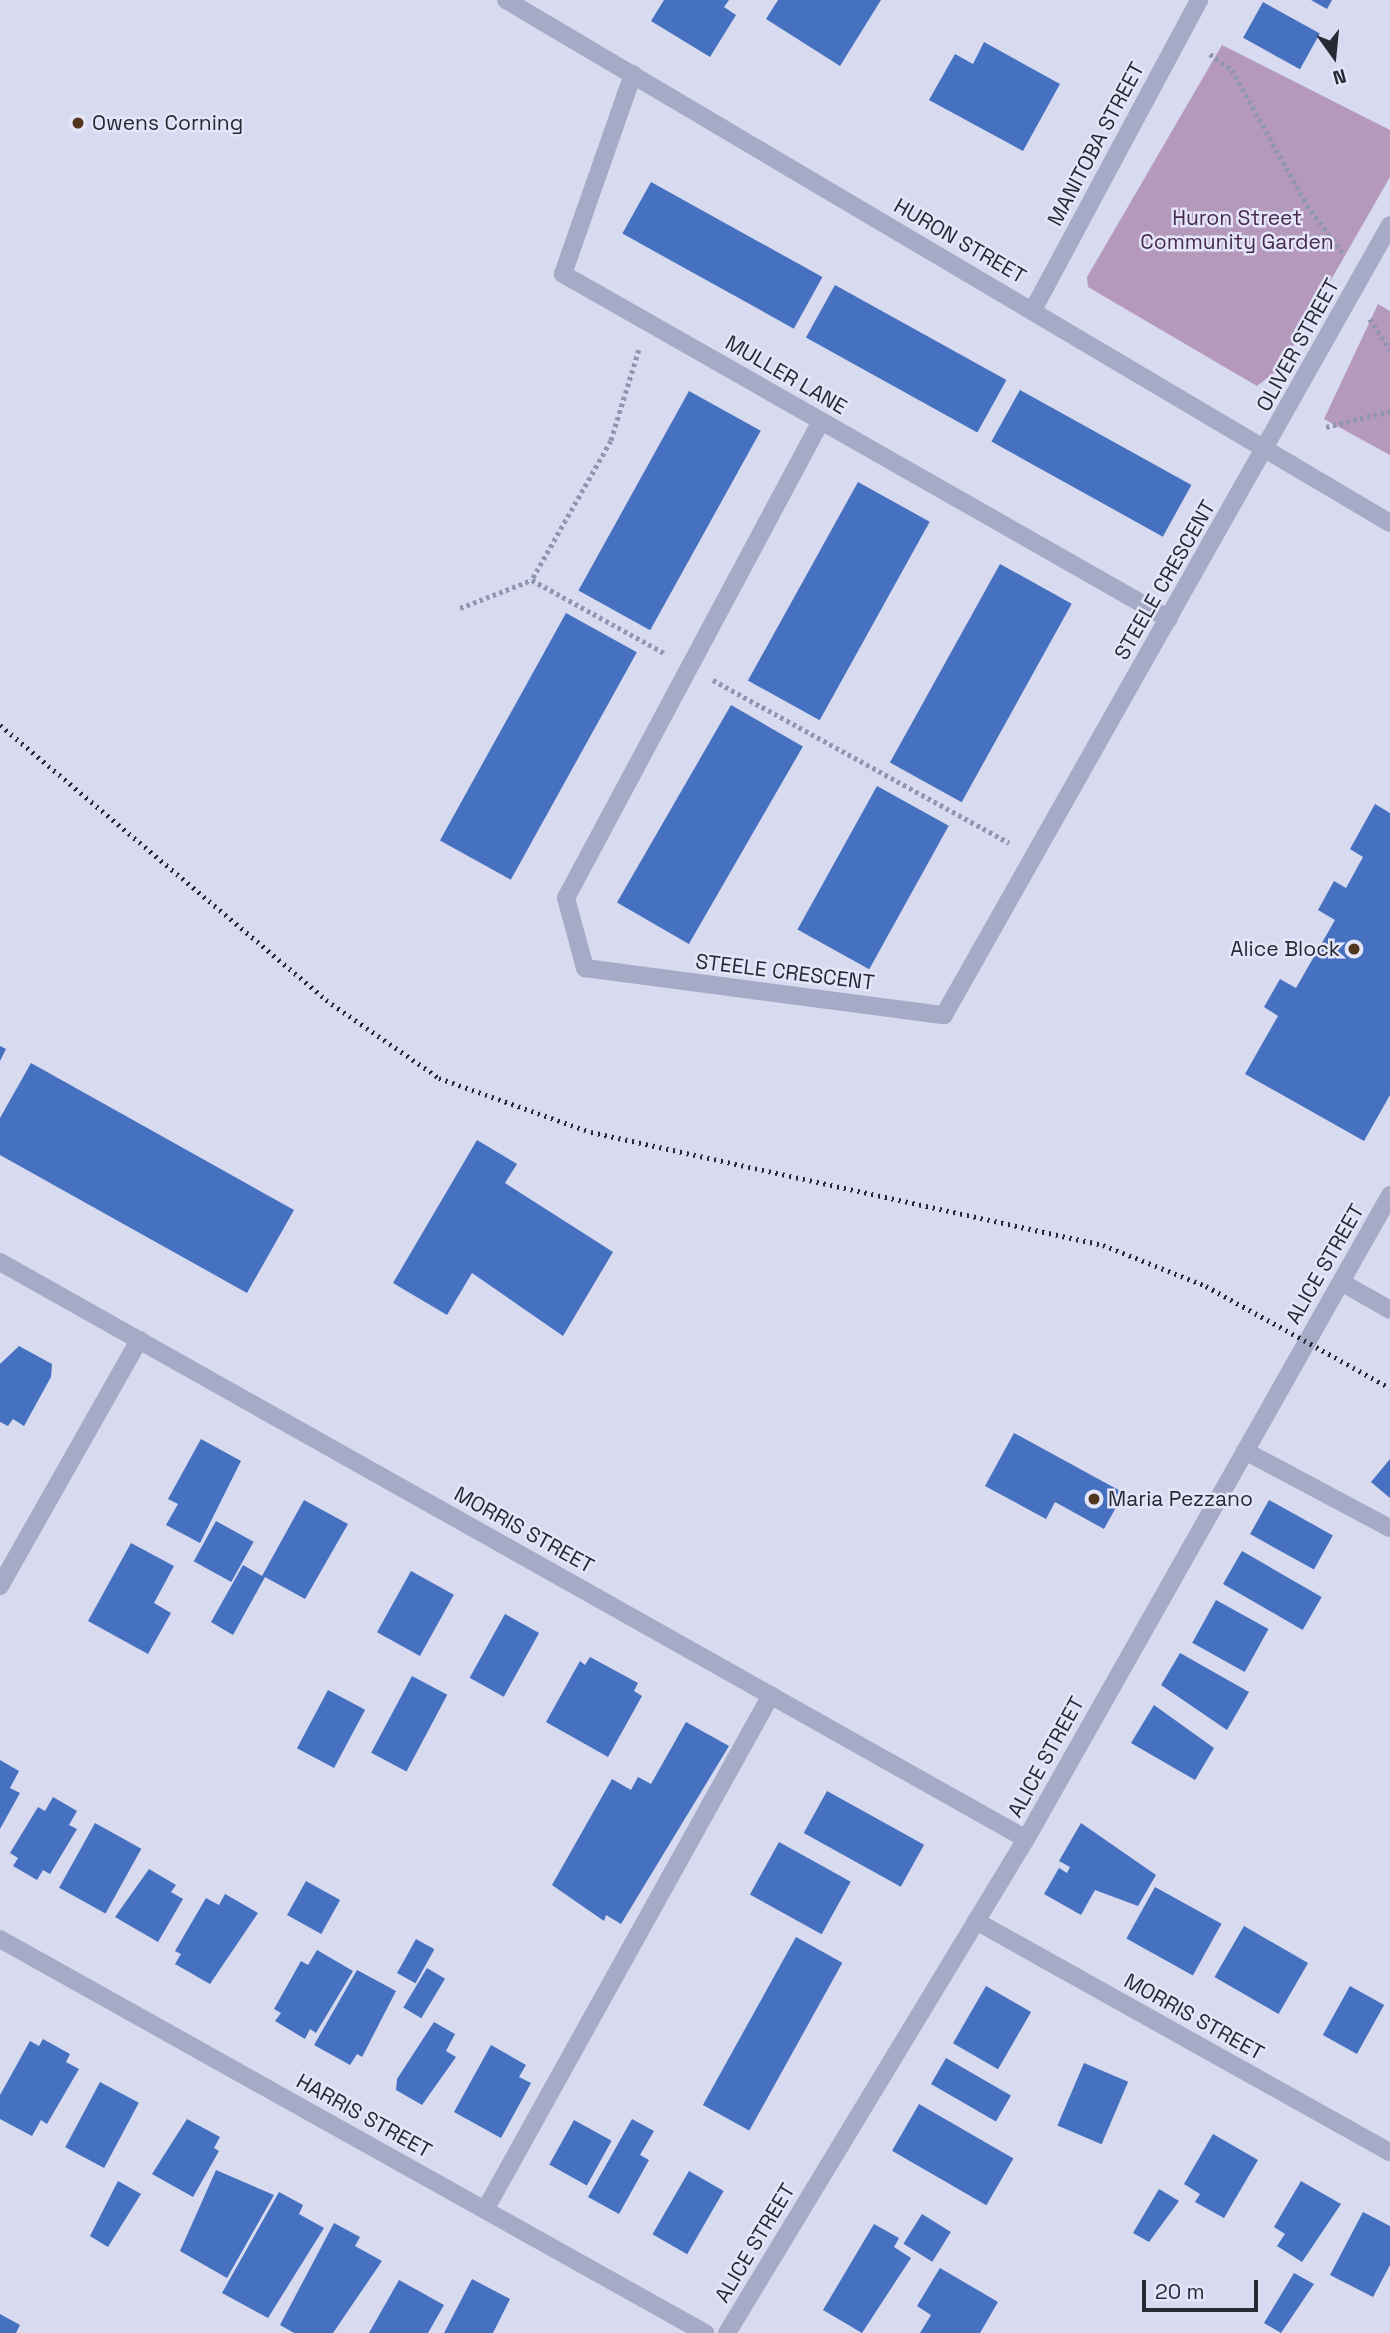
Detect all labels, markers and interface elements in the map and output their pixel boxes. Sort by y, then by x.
north arrow [1299,21,1369,91]
street label: MANITOBA STREET [1042,58,1150,230]
text: N [1330,63,1349,90]
place label: Owens Corning [92,110,243,136]
marker: Owens Corning [70,115,86,131]
street label: HURON STREET [890,193,1030,289]
park label: Huron Street Community Garden [1140,205,1334,255]
street label: OLIVER STREET [1251,274,1345,416]
street label: MULLER LANE [721,330,851,420]
street label: STEELE CRESCENT [1109,496,1221,664]
place label: Alice Block [1230,936,1340,962]
marker: Alice Block [1346,941,1362,957]
street label: STEELE CRESCENT [694,949,876,995]
street label: ALICE STREET [1280,1200,1370,1328]
street label: MORRIS STREET [450,1481,598,1579]
place label: Maria Pezzano [1108,1486,1253,1512]
marker: Maria Pezzano [1086,1491,1102,1507]
street label: ALICE STREET [1002,1692,1090,1822]
street label: MORRIS STREET [1120,1968,1268,2066]
street label: HARRIS STREET [292,2068,436,2164]
street label: ALICE STREET [710,2179,800,2307]
scale bar [1145,2266,1260,2310]
text: 20 m [1155,2278,1205,2305]

